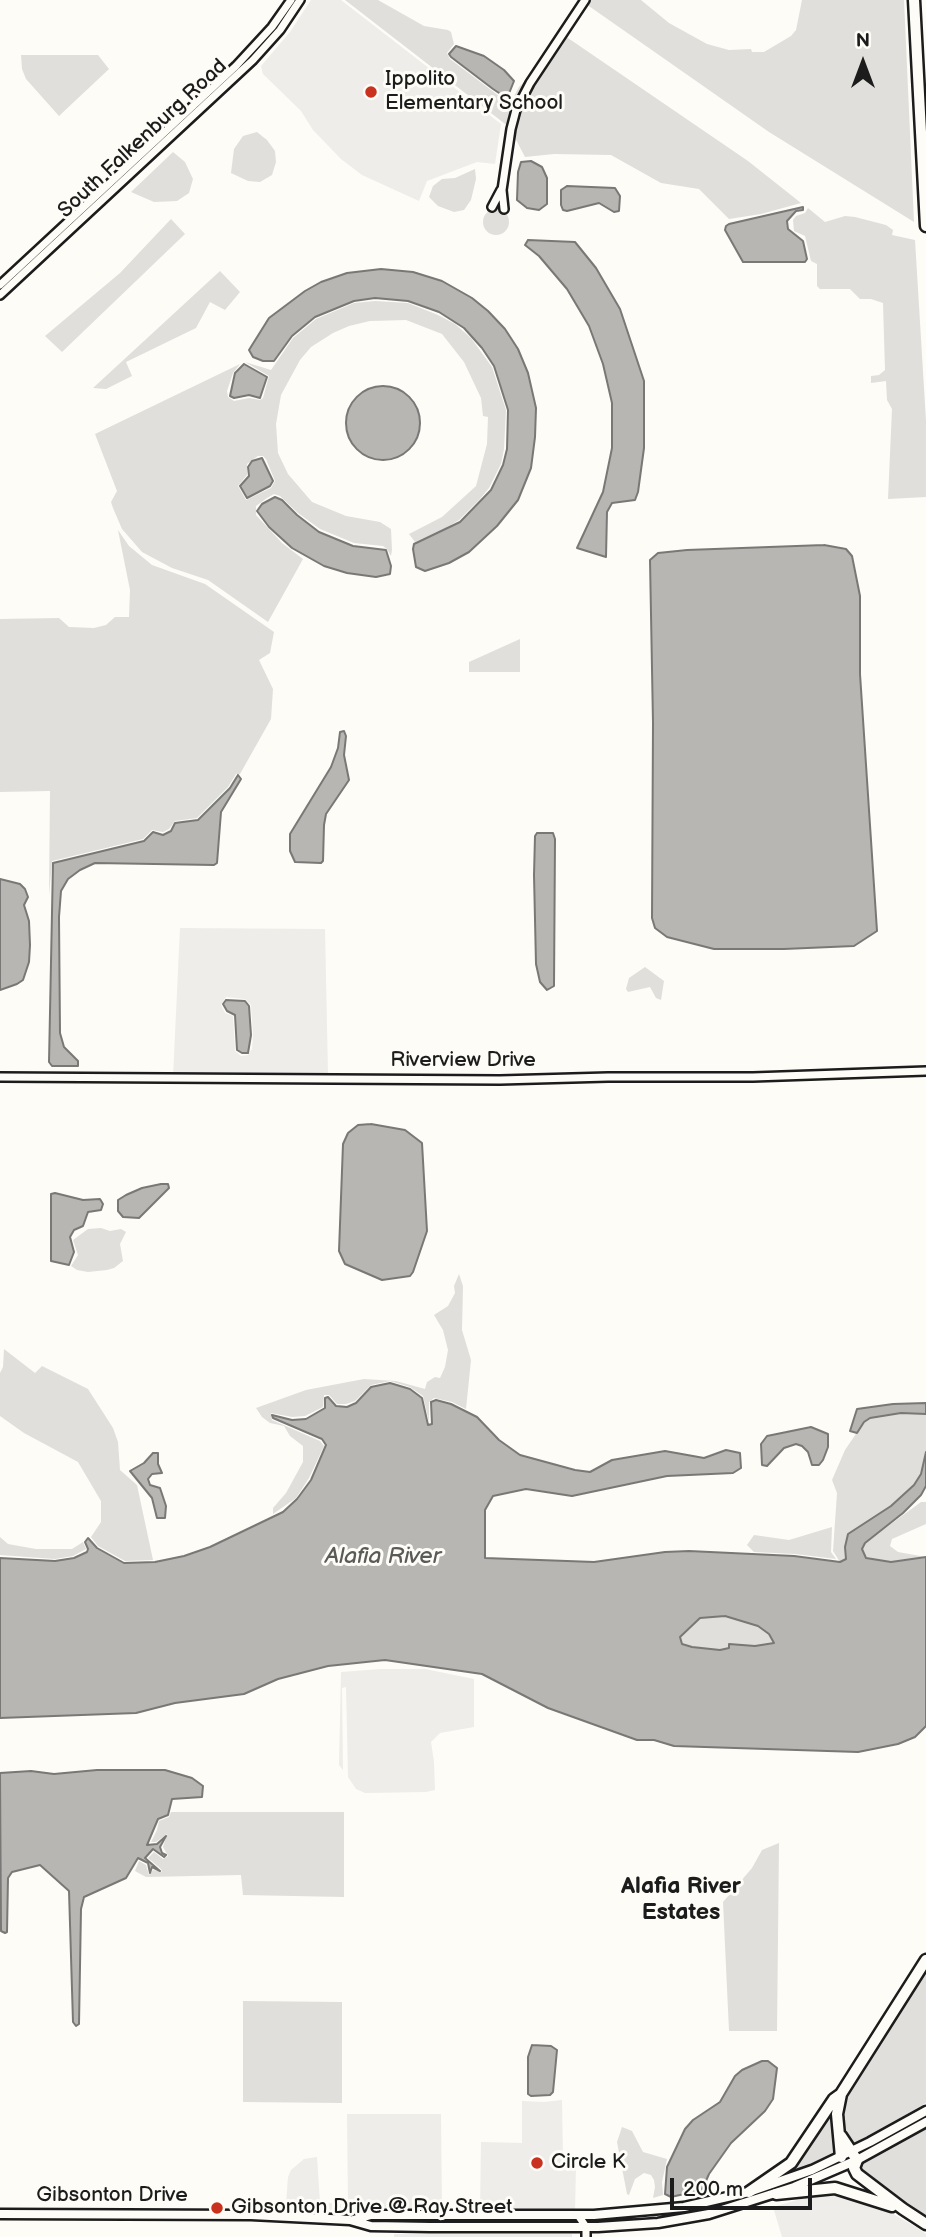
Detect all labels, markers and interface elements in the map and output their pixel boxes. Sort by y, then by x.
north arrow [828,28,898,98]
text: N [856,30,870,53]
street label: South Falkenburg Road [53,54,233,224]
place label: Ippolito Elementary School [385,67,563,117]
marker: Ippolito Elementary School [363,84,379,100]
street label: Riverview Drive [390,1048,536,1074]
water label: Alafia River [325,1543,441,1571]
district label: Alafia River Estates [621,1873,741,1927]
place label: Circle K [551,2150,625,2176]
marker: Circle K [529,2155,545,2171]
scale bar [674,2164,816,2208]
text: 200 m [683,2177,743,2202]
street label: Gibsonton Drive [36,2183,188,2209]
place label: Gibsonton Drive @ Ray Street [231,2195,513,2221]
marker: Gibsonton Drive @ Ray Street [209,2200,225,2216]

